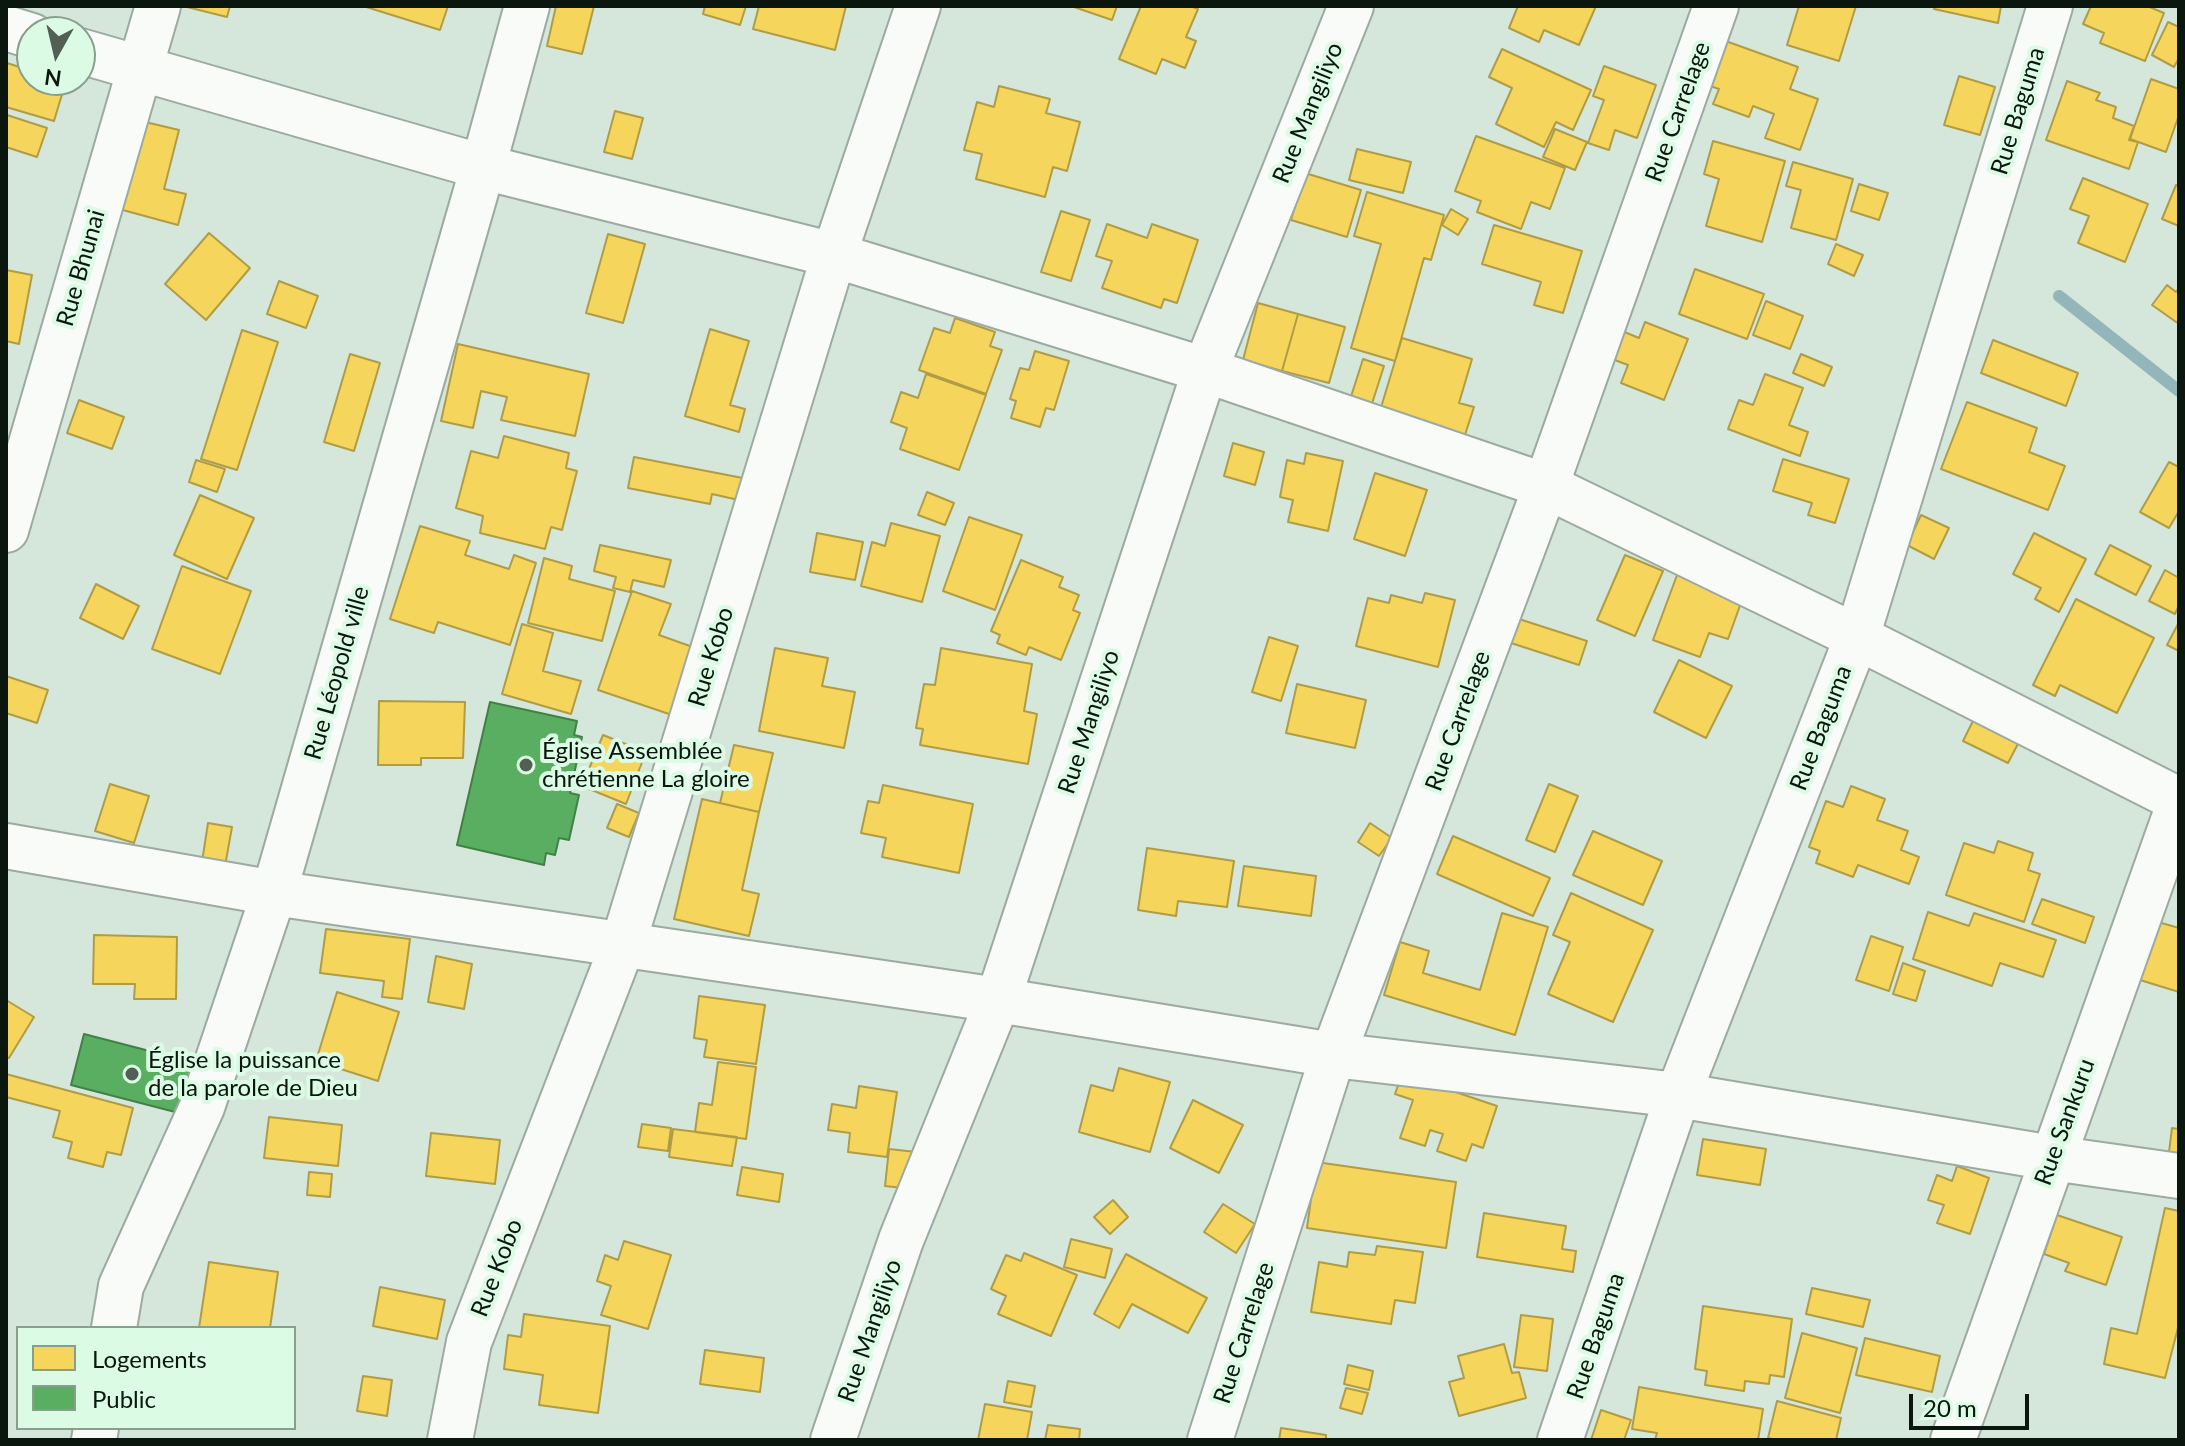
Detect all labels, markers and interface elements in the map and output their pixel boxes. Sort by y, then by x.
north arrow [16,16,96,96]
street label: Rue Mangiliyo [1267,38,1349,188]
street label: Rue Carrelage [1639,38,1717,186]
street label: Rue Baguma [1985,44,2051,178]
text: N [43,64,63,93]
street label: Rue Bhunai [51,206,111,330]
street label: Rue Léopold ville [298,583,376,763]
street label: Rue Kobo [682,604,740,710]
street label: Rue Mangiliyo [1052,647,1126,797]
street label: Rue Carrelage [1419,647,1497,795]
street label: Rue Baguma [1784,661,1858,795]
place label: Église Assemblée chrétienne La gloire [542,737,750,793]
marker: Église Assemblée chrétienne La gloire [517,756,535,774]
place label: Église la puissance de la parole de Dieu [148,1046,358,1102]
street label: Rue Sankuru [2029,1055,2101,1189]
marker: Église la puissance de la parole de Dieu [123,1065,141,1083]
street label: Rue Kobo [465,1215,529,1321]
street label: Rue Mangiliyo [832,1256,908,1406]
street label: Rue Carrelage [1208,1259,1280,1407]
street label: Rue Baguma [1561,1269,1631,1403]
legend [16,1326,296,1430]
text: Logements [92,1344,207,1373]
scale bar [1913,1378,2033,1428]
text: Public [92,1384,156,1413]
text: 20 m [1923,1393,1977,1422]

